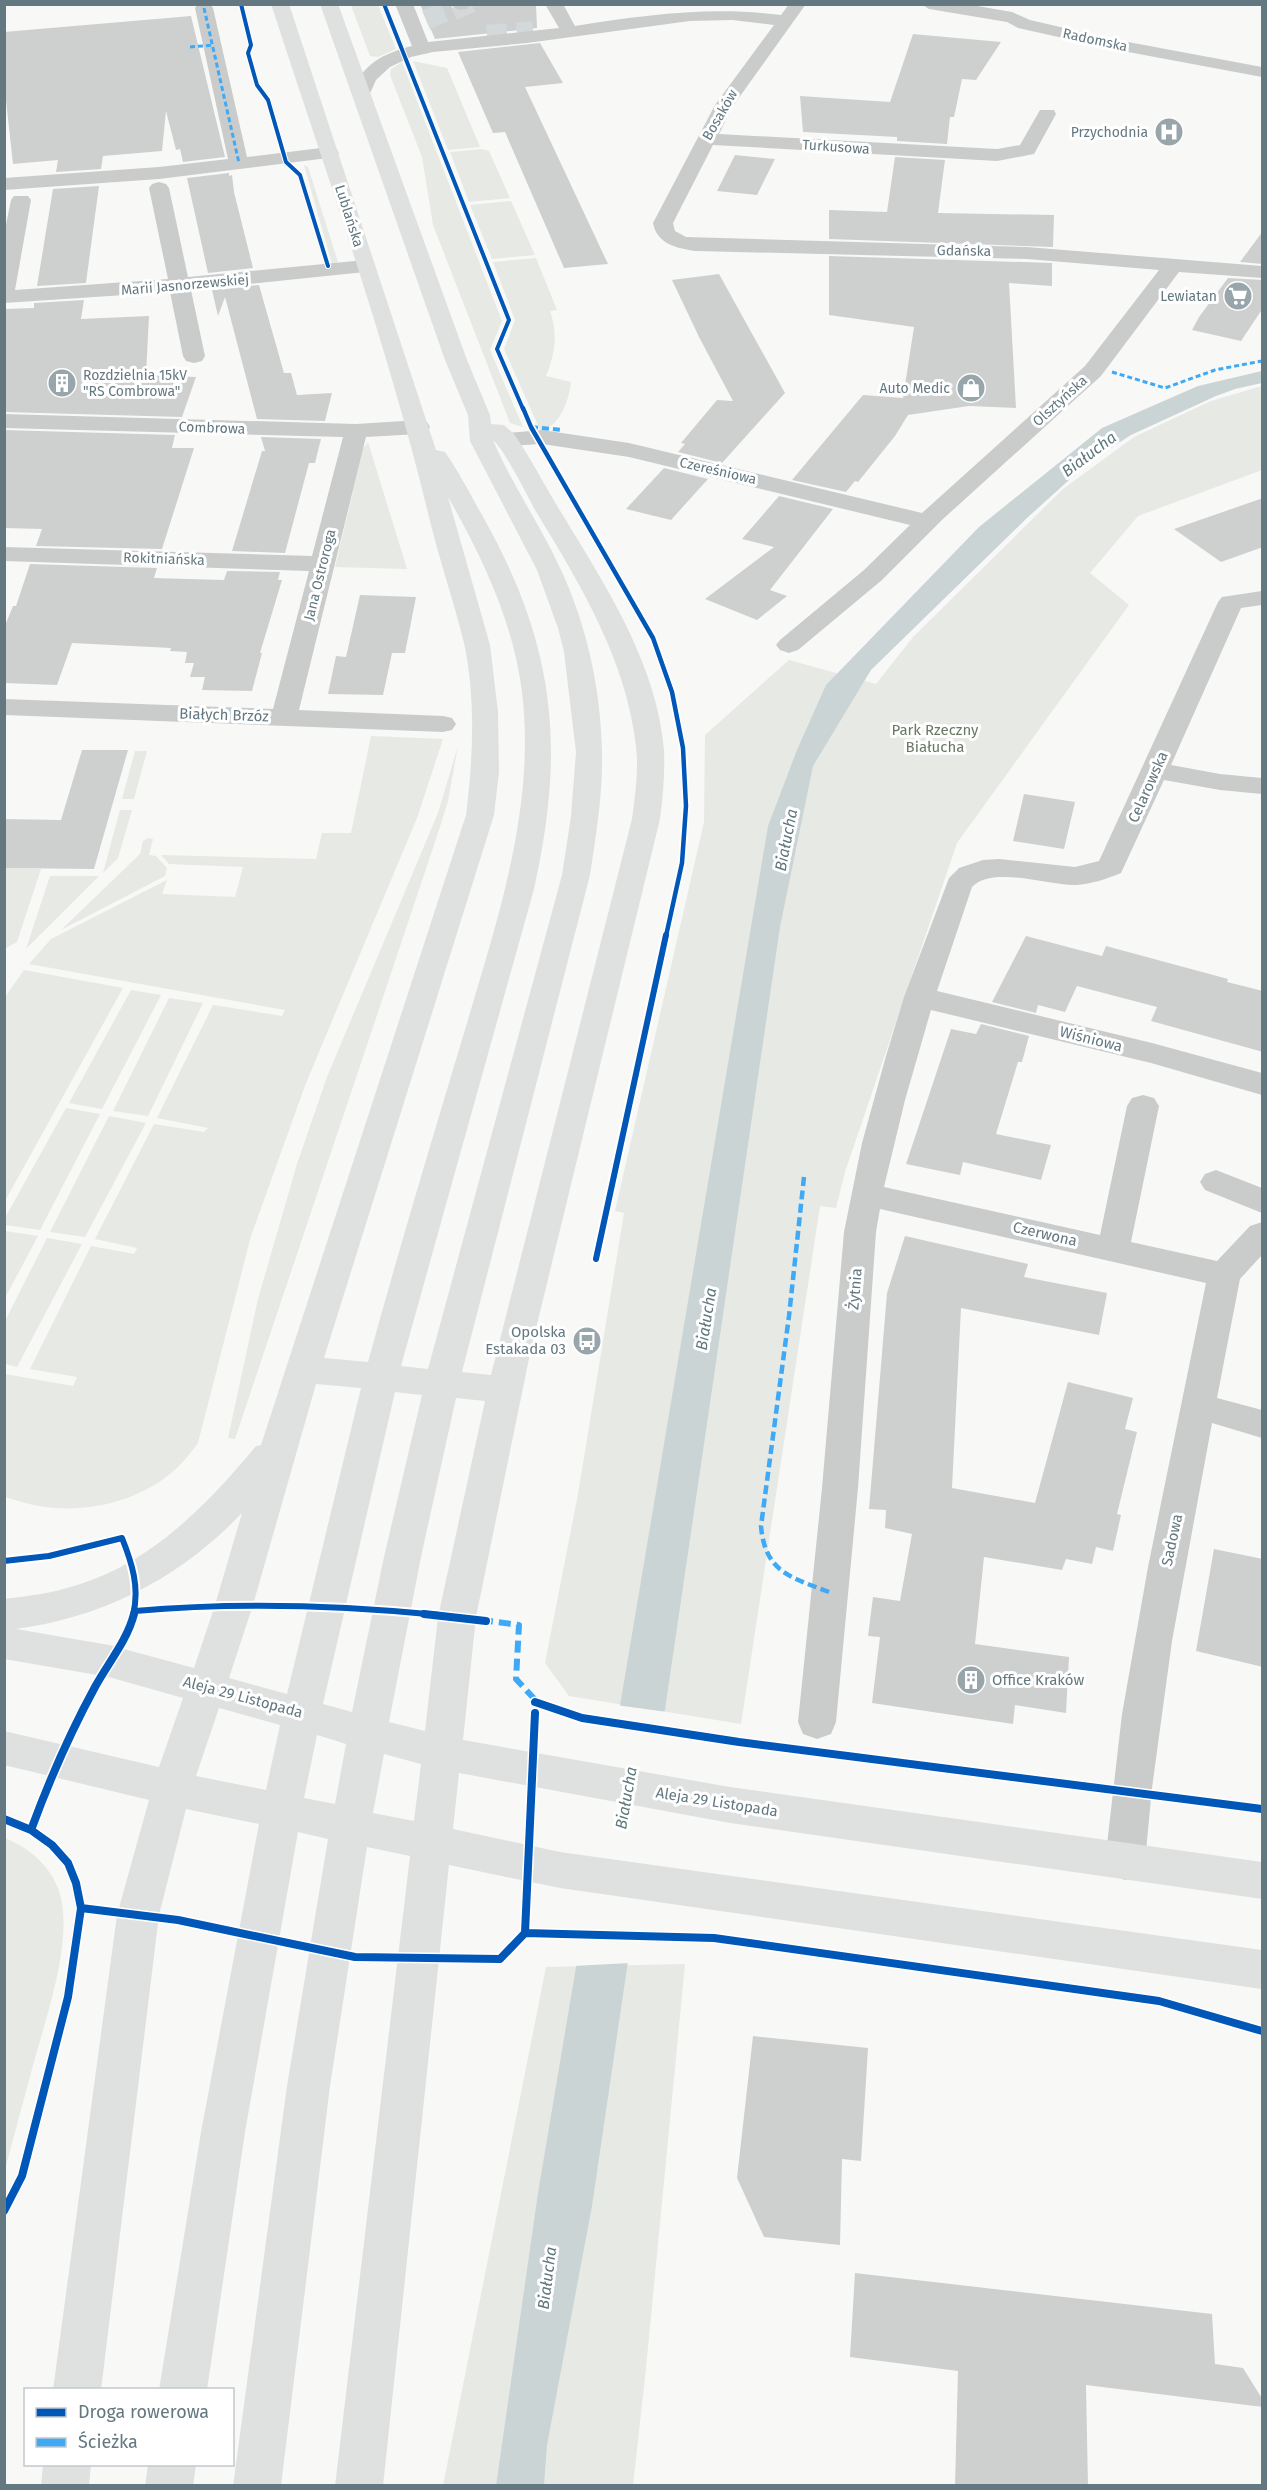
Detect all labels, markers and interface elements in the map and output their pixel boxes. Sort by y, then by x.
street label: Radomska [1061,25,1129,55]
street label: Bosaków [699,87,741,143]
hospital icon: Przychodnia [1153,116,1185,148]
place label: Przychodnia [1071,124,1148,141]
street label: Turkusowa [802,136,870,158]
street label: Lublańska [331,183,367,249]
street label: Gdańska [937,242,991,260]
street label: Marii Jasnorzewskiej [120,271,250,299]
supermarket icon: Lewiatan [1222,280,1254,312]
place label: Lewiatan [1160,288,1217,305]
building icon: Rozdzielnia 15kV "RS Combrowa" [46,367,78,399]
place label: Rozdzielnia 15kV "RS Combrowa" [83,367,187,400]
shop icon: Auto Medic [955,372,987,404]
street label: Olsztyńska [1029,372,1091,430]
place label: Auto Medic [880,380,950,397]
street label: Combrowa [178,418,246,438]
water label: Białucha [1058,427,1120,481]
street label: Czereśniowa [678,454,758,488]
street label: Jana Ostroroga [300,528,340,622]
street label: Rokitniańska [123,549,205,569]
street label: Białych Brzóz [179,704,270,726]
park label: Park Rzeczny Białucha [892,721,979,756]
street label: Celarowska [1124,749,1172,825]
water label: Białucha [771,807,801,873]
street label: Wiśniowa [1058,1023,1124,1055]
street label: Czerwona [1011,1218,1079,1250]
street label: Żytnia [844,1267,866,1311]
water label: Białucha [692,1286,720,1352]
place label: Opolska Estakada 03 [485,1323,566,1358]
bus stop icon: Opolska Estakada 03 [571,1325,603,1357]
street label: Sadowa [1158,1512,1186,1568]
building icon: Office Kraków [955,1664,987,1696]
place label: Office Kraków [992,1671,1085,1689]
street label: Aleja 29 Listopada [181,1672,305,1722]
water label: Białucha [611,1765,641,1831]
street label: Aleja 29 Listopada [655,1783,779,1821]
water label: Białucha [534,2246,560,2310]
legend [24,2388,234,2466]
text: Droga rowerowa [78,2401,209,2423]
text: Ścieżka [78,2431,138,2453]

